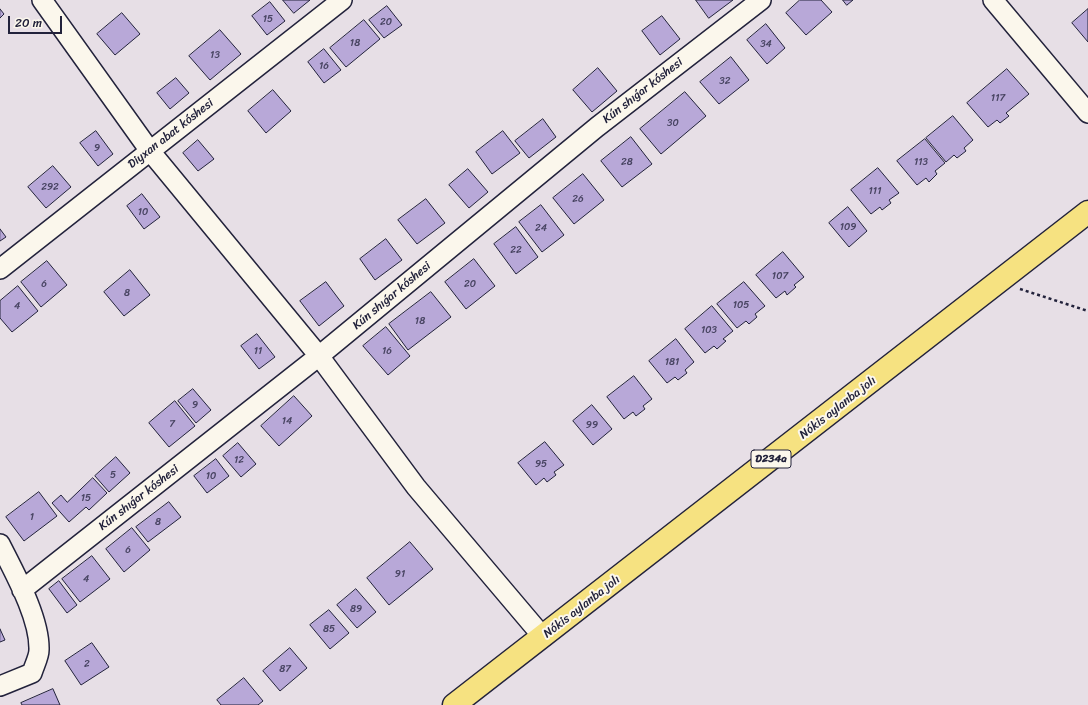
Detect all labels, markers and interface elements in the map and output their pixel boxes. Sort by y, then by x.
scale bar [10,8,64,34]
text: 20 m [15,12,42,34]
house number: 15 [263,13,273,25]
house number: 20 [380,16,392,28]
house number: 18 [350,37,360,49]
house number: 34 [760,38,772,50]
house number: 13 [210,49,220,61]
street label: Kún shıǵar kóshesi [600,55,686,127]
house number: 16 [319,60,329,72]
house number: 32 [719,75,731,87]
house number: 117 [991,92,1005,104]
street label: Diyxan abat kóshesi [125,96,217,172]
house number: 30 [667,117,679,129]
house number: 9 [94,142,100,154]
house number: 28 [621,156,633,168]
house number: 113 [914,156,928,168]
house number: 292 [41,181,59,193]
house number: 111 [869,185,881,197]
house number: 26 [572,193,584,205]
house number: 10 [138,206,148,218]
house number: 109 [840,221,856,233]
house number: 24 [535,222,547,234]
house number: 22 [510,244,522,256]
street label: Kún shıǵar kóshesi [350,259,434,333]
house number: 107 [772,270,788,282]
house number: 6 [41,278,47,290]
house number: 20 [464,278,476,290]
house number: 8 [124,287,130,299]
house number: 105 [733,299,749,311]
house number: 4 [14,300,20,312]
house number: 18 [415,315,425,327]
house number: 103 [701,324,717,336]
house number: 11 [254,345,262,357]
house number: 16 [382,345,392,357]
house number: 181 [665,356,679,368]
street label: Nókis aylanba jolı [797,374,879,442]
house number: 9 [192,399,198,411]
house number: 14 [282,415,292,427]
house number: 7 [169,418,175,430]
house number: 99 [586,419,598,431]
road number: D234a [751,450,791,468]
house number: 12 [234,454,244,466]
house number: 95 [535,458,547,470]
street label: Kún shıǵar kóshesi [96,462,182,534]
house number: 5 [110,469,116,481]
house number: 10 [206,470,216,482]
house number: 15 [81,492,91,504]
house number: 1 [30,511,34,523]
house number: 8 [155,516,161,528]
house number: 6 [125,544,131,556]
house number: 91 [395,568,405,580]
house number: 4 [83,573,89,585]
street label: Nókis aylanba jolı [541,573,623,641]
house number: 89 [350,603,362,615]
house number: 85 [323,623,335,635]
house number: 2 [84,658,90,670]
house number: 87 [279,663,291,675]

